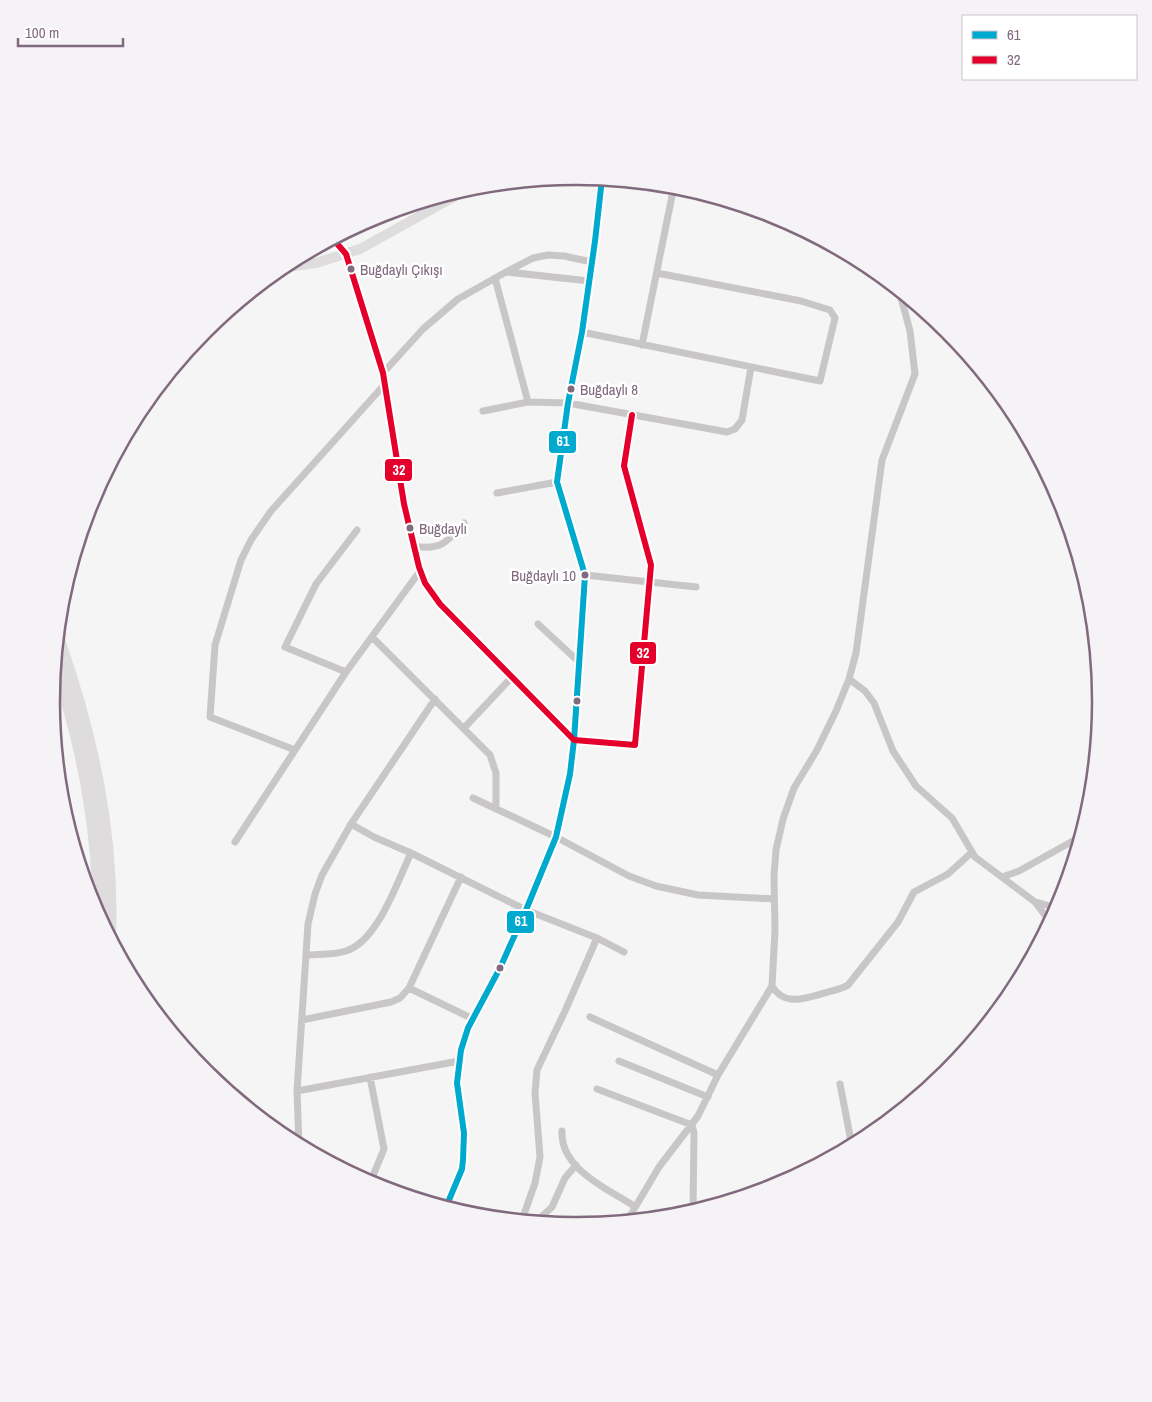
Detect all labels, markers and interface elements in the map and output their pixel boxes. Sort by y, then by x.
scale bar [18,15,122,47]
legend [962,15,1137,80]
text: 100 m [25,22,59,43]
text: 61 [1007,24,1021,45]
text: 32 [1007,49,1021,70]
place label: Buğdaylı Çıkışı [360,259,443,280]
marker: Buğdaylı Çıkışı [346,264,356,274]
place label: Buğdaylı 8 [580,379,638,400]
marker: Buğdaylı 8 [566,384,576,394]
line badge: 61 [548,430,577,454]
text: 61 [557,432,570,450]
line badge: 32 [384,458,413,482]
text: 32 [393,461,405,479]
place label: Buğdaylı [419,518,467,539]
marker: Buğdaylı [405,523,415,533]
place label: Buğdaylı 10 [511,565,576,586]
marker: Buğdaylı 10 [580,570,590,580]
line badge: 32 [629,641,657,665]
text: 32 [637,644,649,662]
unlabelled marker [572,696,582,706]
line badge: 61 [506,910,535,934]
text: 61 [515,912,528,930]
unlabelled marker [495,963,505,973]

